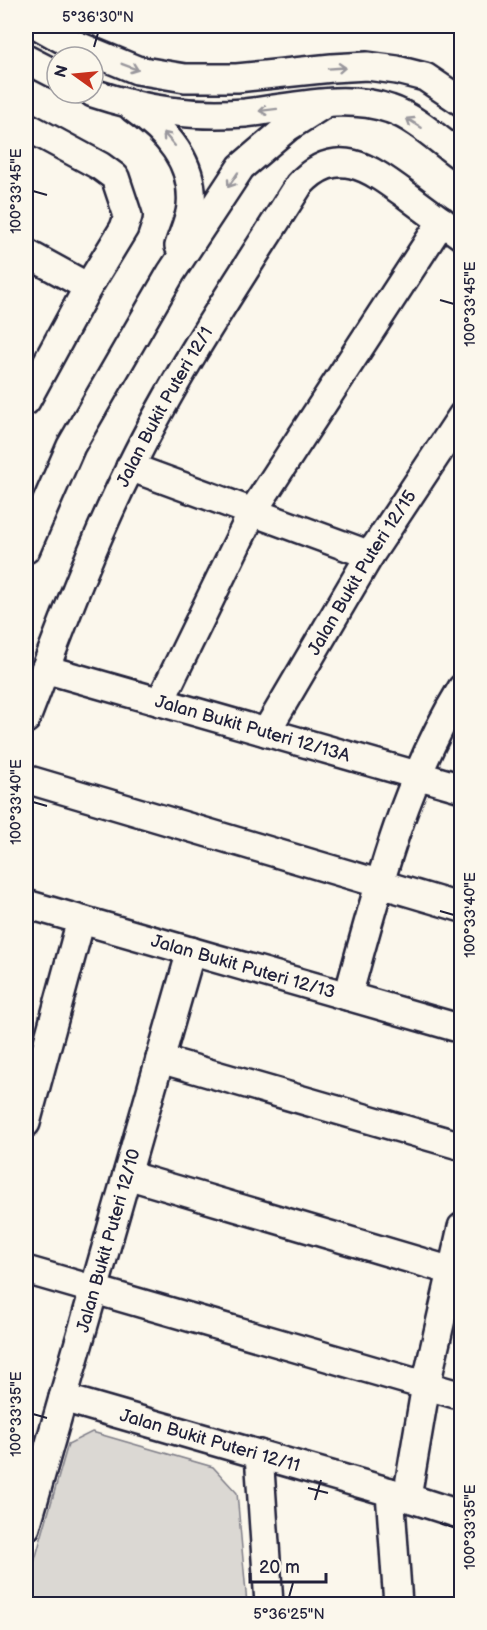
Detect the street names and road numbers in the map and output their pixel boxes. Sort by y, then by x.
street label: Jalan Bukit Puteri 12/1 [112,323,217,490]
street label: Jalan Bukit Puteri 12/15 [303,486,421,659]
street label: Jalan Bukit Puteri 12/13A [153,691,353,766]
street label: Jalan Bukit Puteri 12/13 [149,930,338,1003]
street label: Jalan Bukit Puteri 12/10 [72,1146,144,1335]
street label: Jalan Bukit Puteri 12/11 [118,1404,303,1476]

